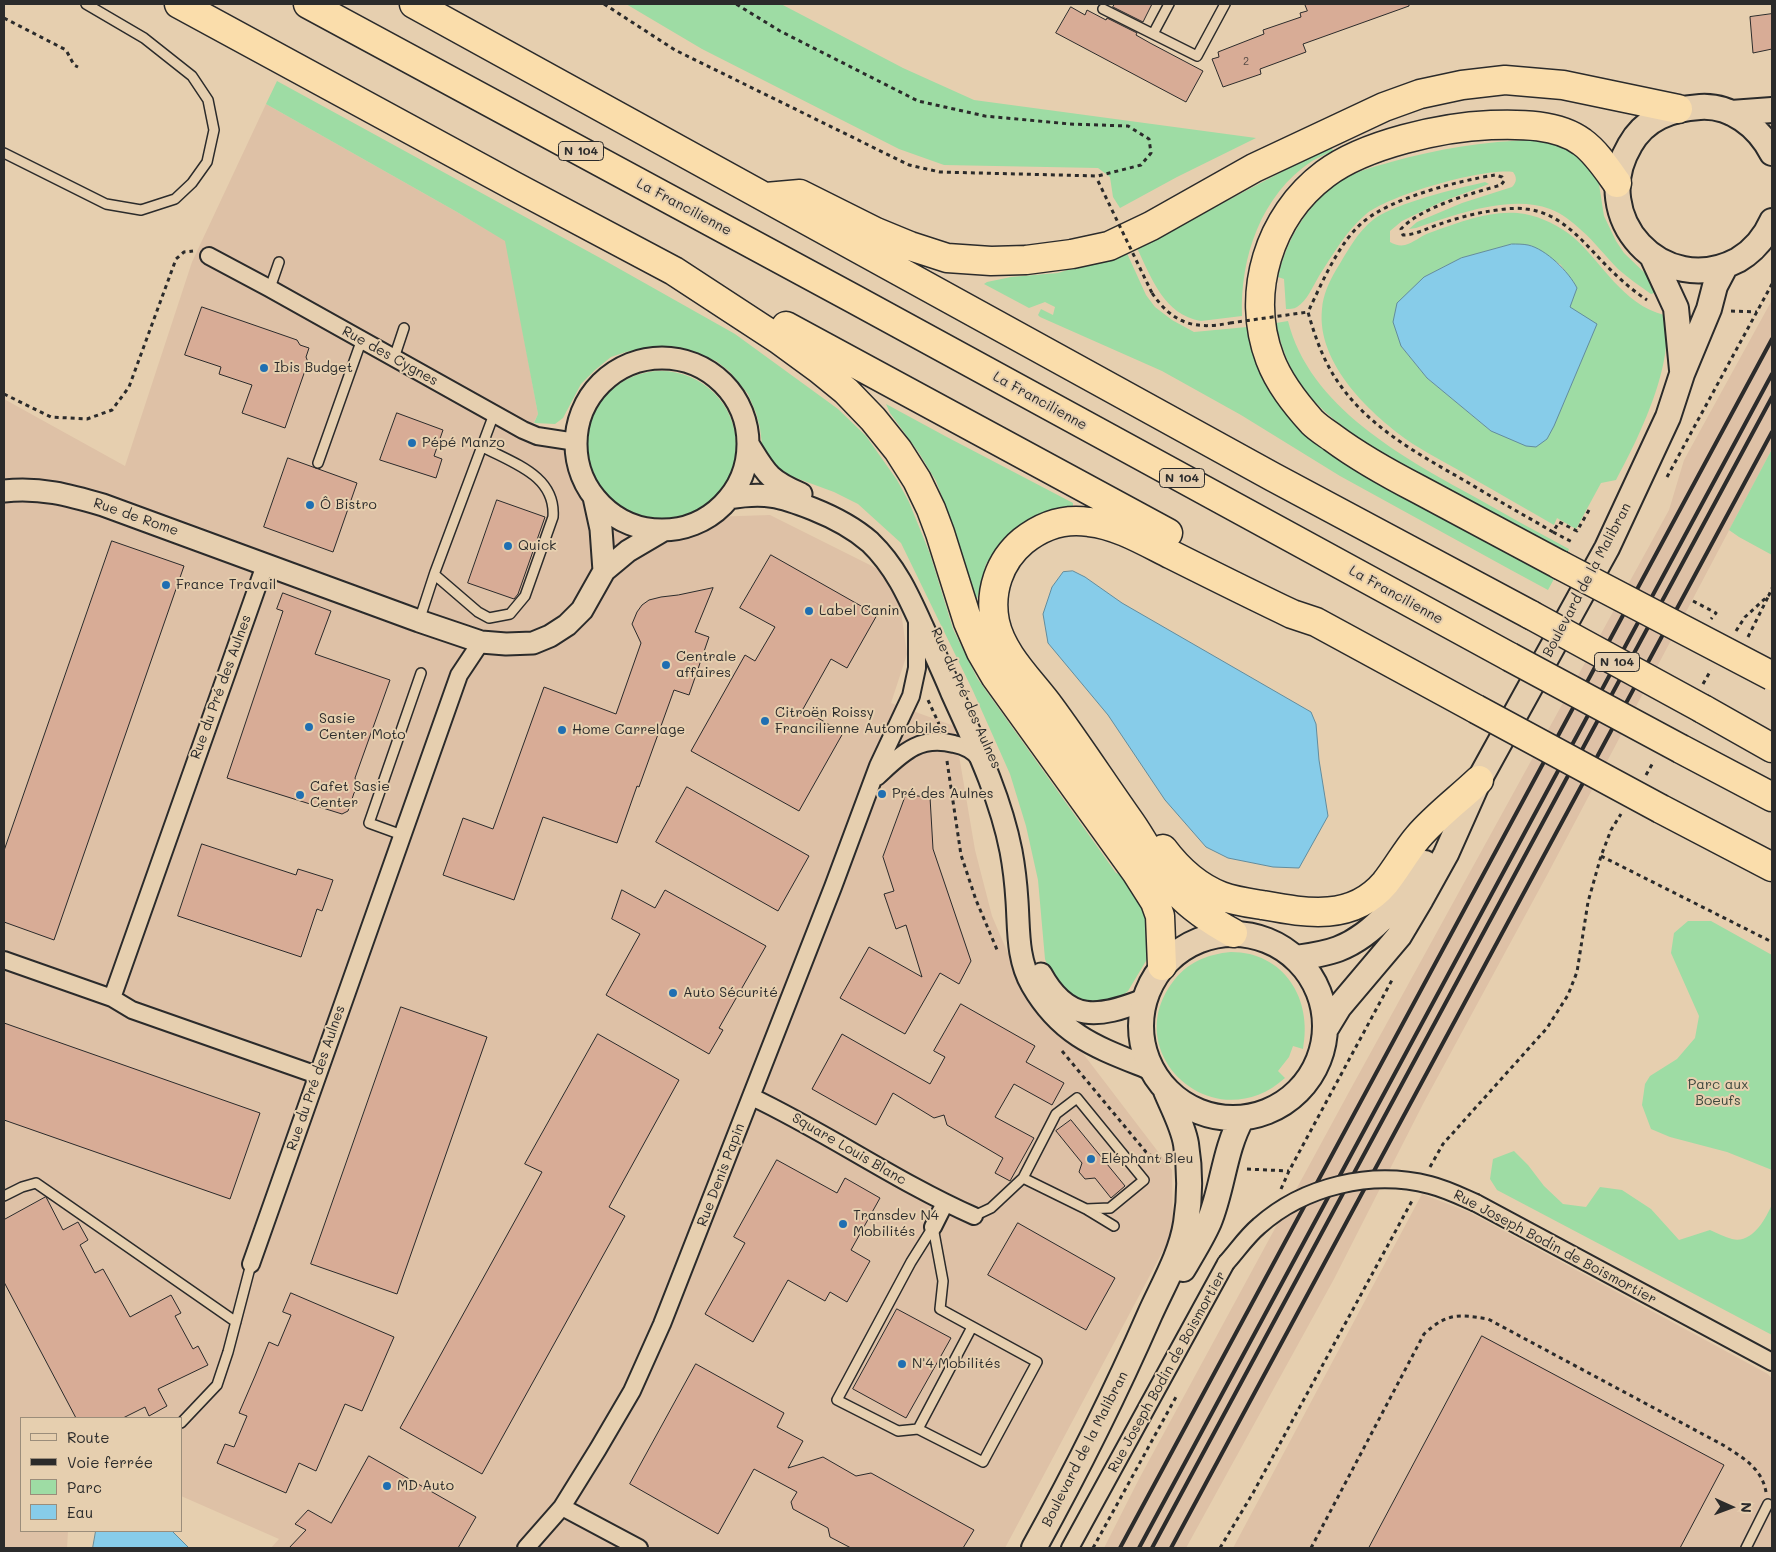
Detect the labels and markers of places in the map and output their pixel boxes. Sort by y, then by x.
place label: Ibis Budget [274,360,353,376]
marker: Ibis Budget [258,362,270,374]
place label: Pépé Manzo [422,435,505,451]
marker: Pépé Manzo [406,437,418,449]
place label: Ô Bistro [320,497,377,513]
marker: Ô Bistro [304,499,316,511]
place label: Quick [518,538,557,554]
marker: Quick [502,540,514,552]
place label: France Travail [176,577,276,593]
marker: France Travail [160,579,172,591]
place label: Label Canin [819,603,899,619]
marker: Label Canin [803,605,815,617]
place label: Centrale affaires [676,649,737,682]
marker: Centrale affaires [660,659,672,671]
place label: Citroën Roissy Francilienne Automobiles [775,705,947,738]
place label: Sasie Center Moto [319,711,406,744]
marker: Citroën Roissy Francilienne Automobiles [759,715,771,727]
marker: Sasie Center Moto [303,721,315,733]
place label: Home Carrelage [572,722,685,738]
marker: Home Carrelage [556,724,568,736]
place label: Cafet Sasie Center [310,779,390,812]
place label: Pré des Aulnes [892,786,994,802]
marker: Pré des Aulnes [876,788,888,800]
marker: Cafet Sasie Center [294,789,306,801]
place label: Auto Sécurité [683,985,778,1001]
marker: Auto Sécurité [667,987,679,999]
place label: Eléphant Bleu [1101,1151,1193,1167]
marker: Eléphant Bleu [1085,1153,1097,1165]
place label: Transdev N4 Mobilités [853,1208,939,1240]
marker: Transdev N4 Mobilités [837,1218,849,1230]
place label: N'4 Mobilités [912,1356,1000,1372]
marker: N'4 Mobilités [896,1358,908,1370]
place label: MD Auto [397,1478,454,1494]
marker: MD Auto [381,1480,393,1492]

